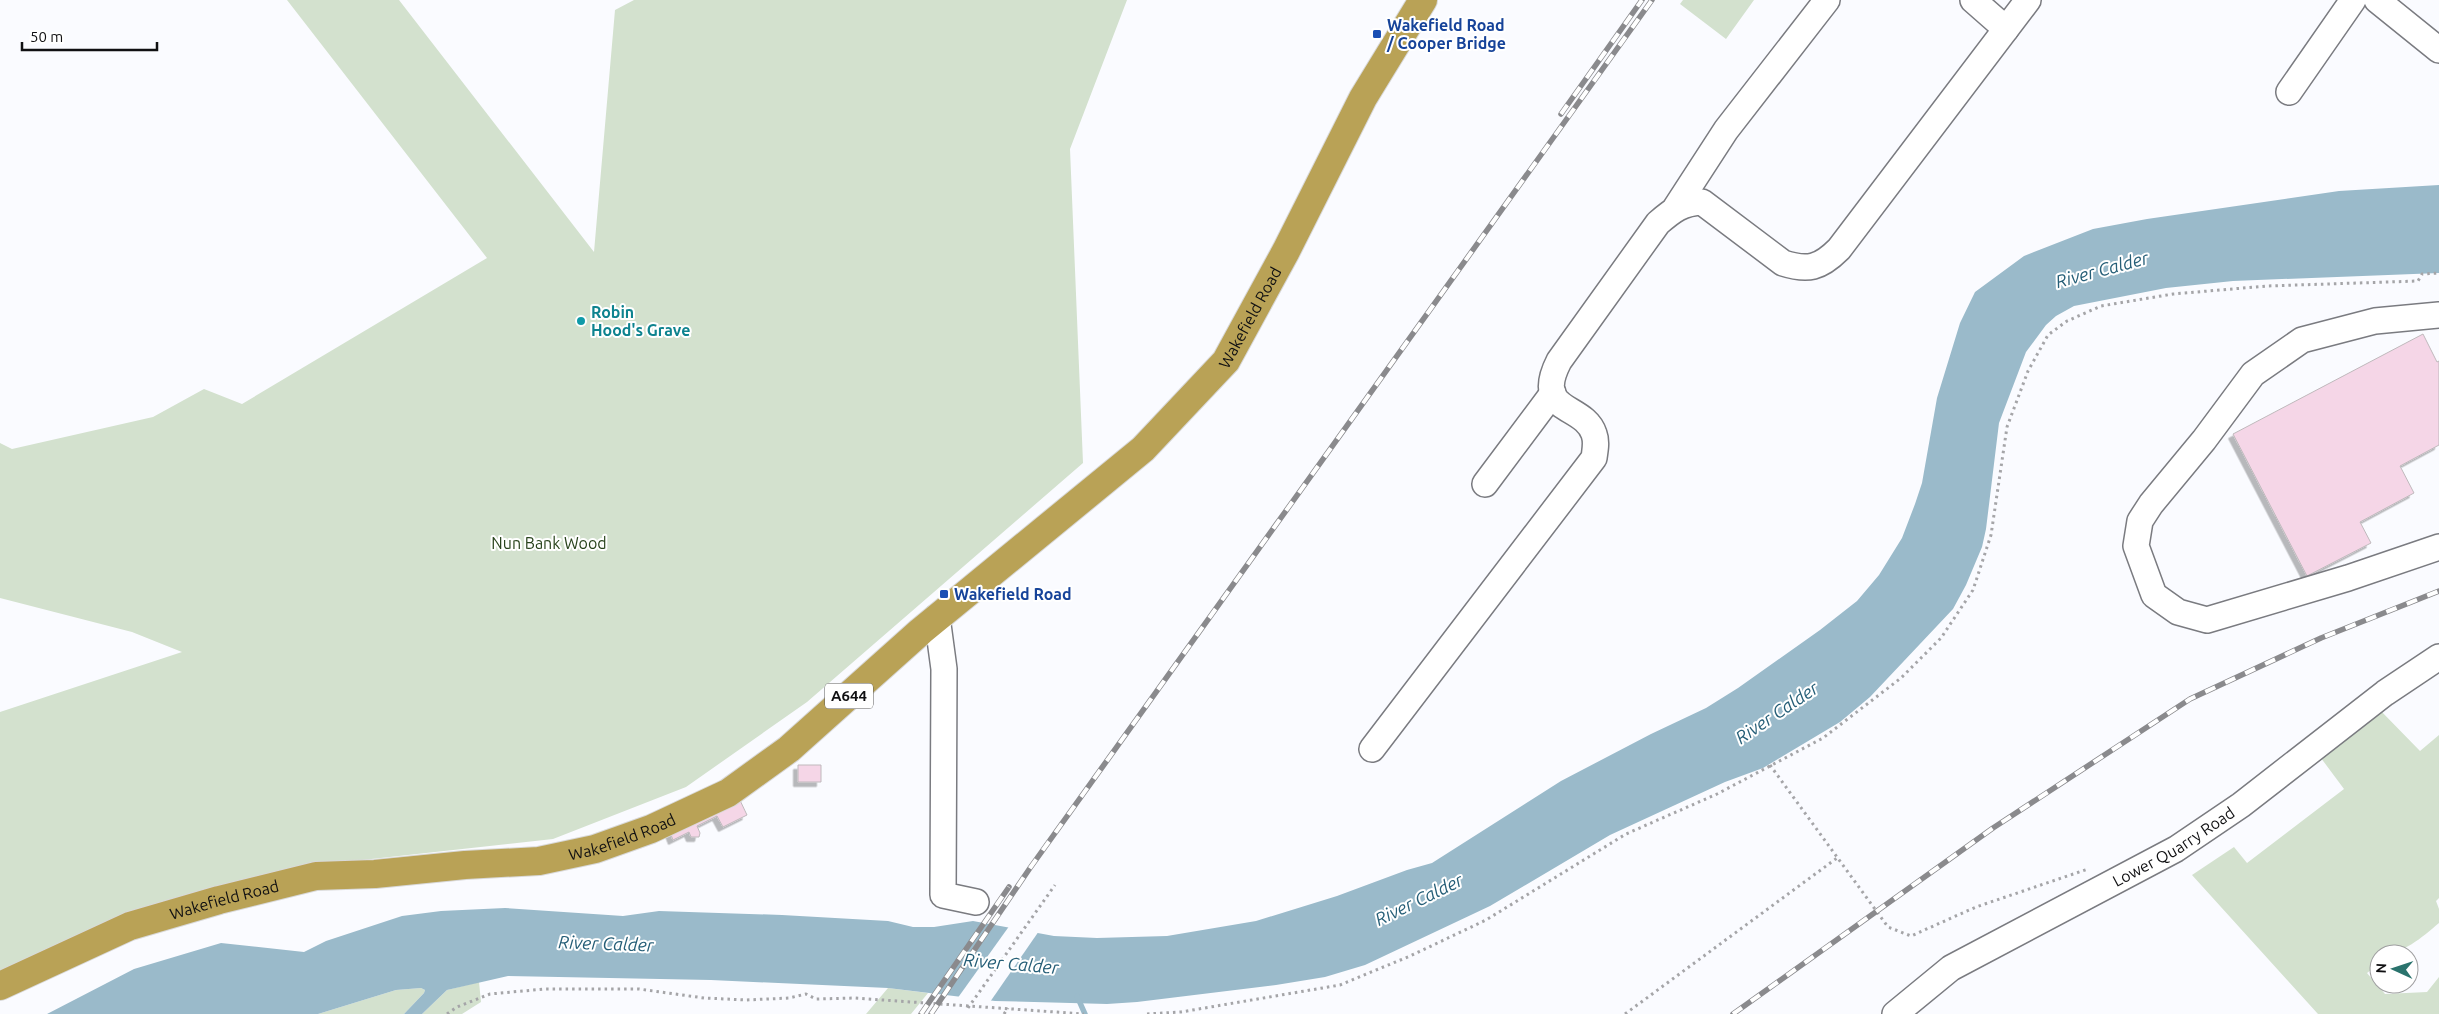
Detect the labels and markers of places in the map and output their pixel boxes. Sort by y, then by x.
place label: Wakefield Road / Cooper Bridge [1386,16,1506,52]
marker: Wakefield Road / Cooper Bridge [1371,28,1383,40]
place label: Robin Hood's Grave [591,303,690,339]
marker: Robin Hood's Grave [575,315,587,327]
place label: Wakefield Road [954,585,1072,603]
marker: Wakefield Road [938,588,950,600]

